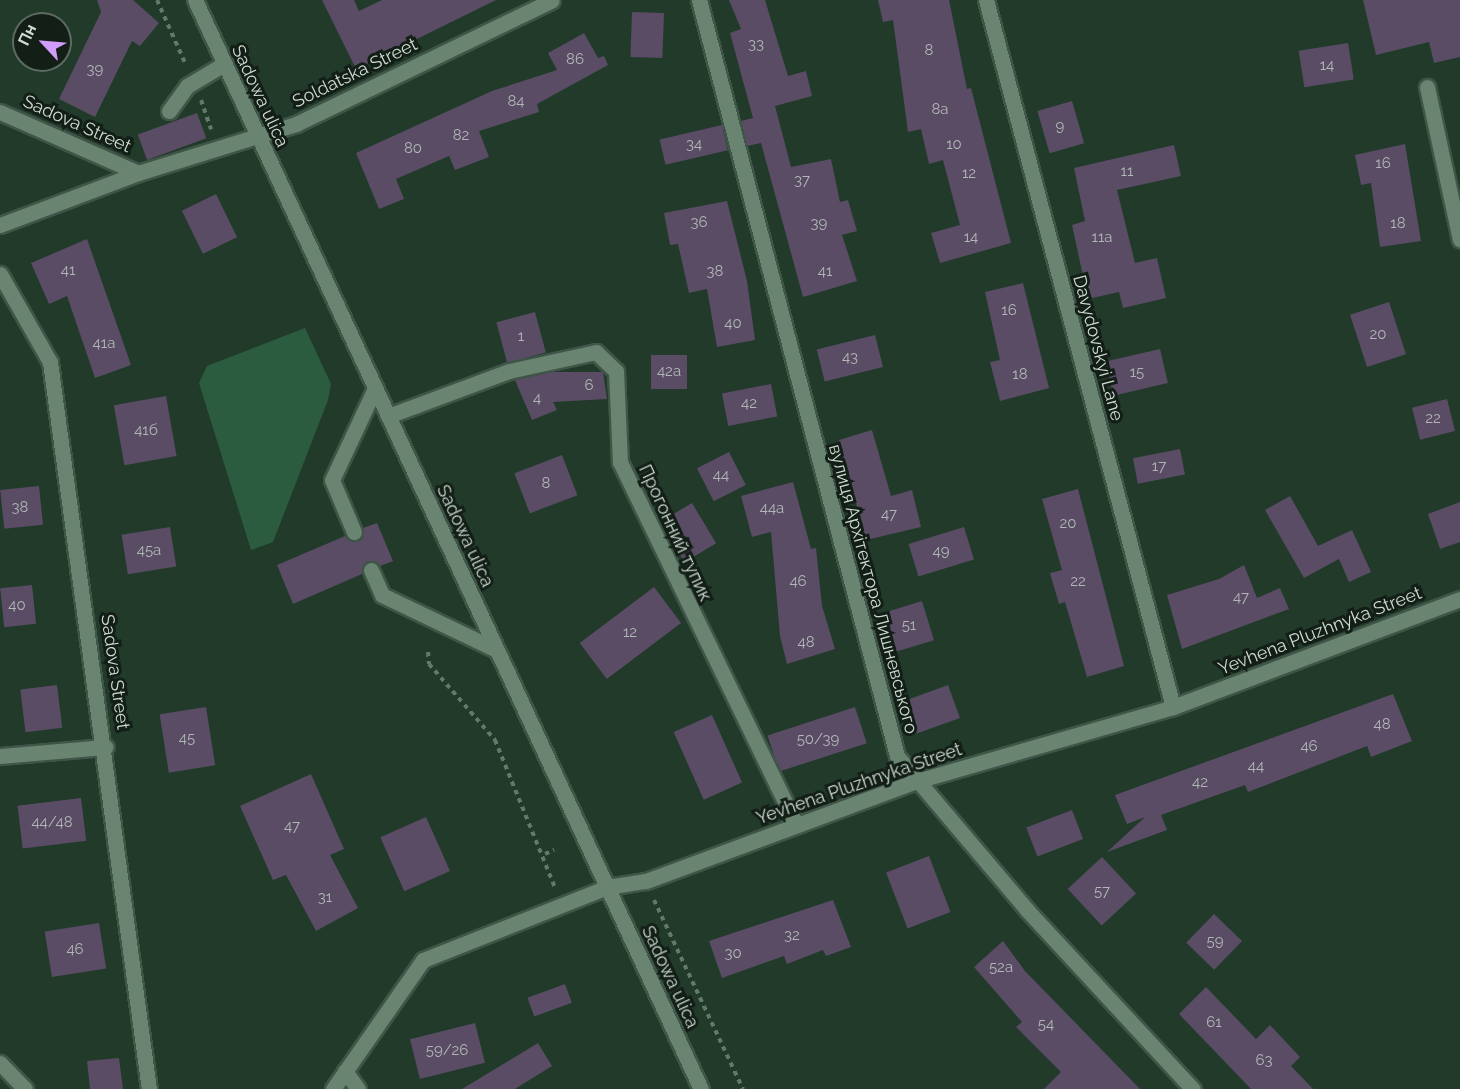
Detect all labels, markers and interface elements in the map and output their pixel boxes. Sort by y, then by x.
north arrow [12,12,72,72]
text: Пн [14,21,40,48]
street label: Soldatska Street [289,33,421,113]
house number: 33 [748,36,764,54]
street label: Sadowa ulica [227,41,293,151]
house number: 8 [925,42,933,60]
house number: 86 [566,51,584,69]
house number: 14 [1320,57,1334,75]
house number: 39 [87,61,103,79]
street label: Sadova Street [20,91,134,157]
house number: 84 [507,93,525,111]
house number: 8а [931,101,949,119]
house number: 9 [1056,118,1064,136]
house number: 82 [453,127,469,145]
house number: 34 [686,136,702,154]
house number: 10 [946,136,962,154]
house number: 80 [404,140,422,158]
house number: 16 [1375,155,1391,173]
house number: 11 [1121,163,1133,181]
house number: 12 [962,165,976,183]
house number: 37 [794,172,810,190]
house number: 36 [690,214,708,232]
house number: 39 [811,215,827,233]
house number: 18 [1390,215,1406,233]
house number: 14 [964,229,978,247]
house number: 11а [1091,229,1113,247]
house number: 41 [61,262,75,280]
house number: 38 [707,263,723,281]
house number: 41 [818,263,832,281]
street label: Davydovskyi Lane [1068,273,1128,423]
house number: 16 [1001,302,1017,320]
house number: 40 [724,315,742,333]
house number: 20 [1370,326,1386,344]
house number: 1 [518,328,524,346]
house number: 41а [93,335,115,353]
house number: 43 [842,349,858,367]
house number: 42а [657,363,681,381]
house number: 15 [1130,364,1144,382]
house number: 18 [1012,366,1028,384]
house number: 6 [584,377,594,395]
house number: 4 [533,390,541,408]
house number: 42 [741,395,757,413]
house number: 22 [1425,410,1441,428]
house number: 41б [134,422,158,440]
street label: вулиця Архітектора Лишневського [824,442,922,736]
house number: 17 [1152,458,1166,476]
street label: Прогонний тупик [634,461,716,605]
house number: 44 [713,467,729,485]
house number: 8 [542,475,550,493]
street label: Sadowa ulica [432,481,498,591]
house number: 38 [12,499,28,517]
house number: 44а [760,500,784,518]
house number: 47 [881,506,897,524]
house number: 20 [1060,515,1076,533]
house number: 45а [137,542,161,560]
house number: 49 [933,543,949,561]
house number: 46 [789,573,807,591]
house number: 22 [1070,573,1086,591]
street label: Yevhena Pluzhnyka Street [1215,582,1425,680]
house number: 47 [1233,589,1249,607]
house number: 40 [8,597,26,615]
street label: Sadova Street [96,613,134,731]
house number: 51 [902,617,916,635]
house number: 12 [623,624,637,642]
house number: 48 [797,634,815,652]
house number: 48 [1373,716,1391,734]
house number: 45 [179,730,195,748]
house number: 50/39 [797,731,839,749]
house number: 46 [1300,738,1318,756]
street label: Yevhena Pluzhnyka Street [753,739,965,829]
house number: 44 [1248,758,1264,776]
house number: 42 [1192,774,1208,792]
house number: 44/48 [31,814,73,832]
house number: 47 [284,818,300,836]
house number: 57 [1094,883,1110,901]
house number: 31 [318,889,332,907]
street label: Sadowa ulica [637,922,703,1032]
house number: 32 [784,927,800,945]
house number: 59 [1207,933,1223,951]
house number: 46 [66,941,84,959]
house number: 30 [724,945,742,963]
house number: 52а [989,959,1013,977]
house number: 61 [1206,1014,1222,1032]
house number: 54 [1038,1016,1054,1034]
house number: 59/26 [426,1042,468,1060]
house number: 63 [1255,1052,1273,1070]

